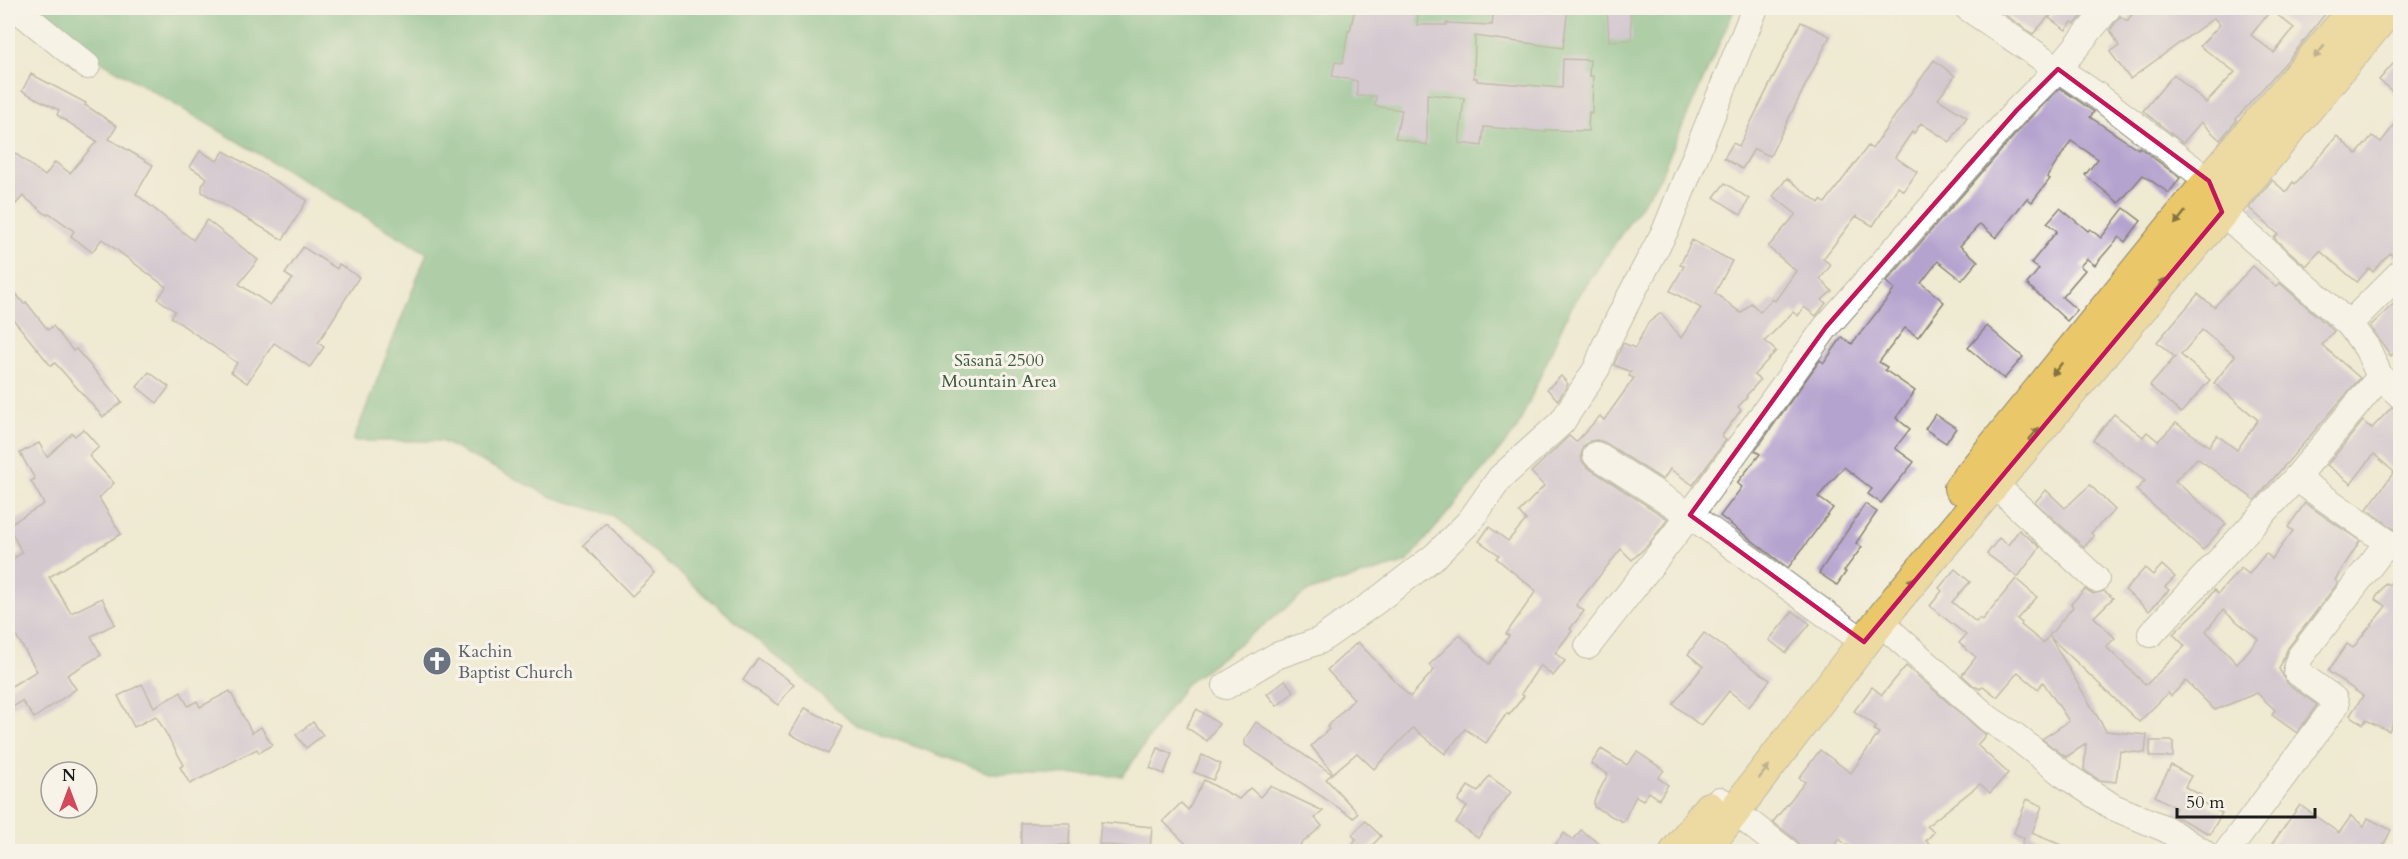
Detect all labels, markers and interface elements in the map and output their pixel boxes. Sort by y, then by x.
one-way arrow [2312,44,2325,60]
one-way arrow [2174,210,2186,225]
one-way arrow [2153,277,2166,293]
park label: Sāsanā 2500 Mountain Area [941,348,1057,394]
one-way arrow [2052,362,2064,377]
one-way arrow [2027,427,2040,442]
one-way arrow [1902,577,1915,592]
place label: Kachin Baptist Church [458,639,573,685]
church icon: Kachin Baptist Church [421,645,453,677]
north arrow [39,760,99,820]
one-way arrow [1758,764,1770,779]
text: N [62,765,76,787]
scale bar [2177,781,2315,819]
text: 50 m [2186,790,2225,815]

